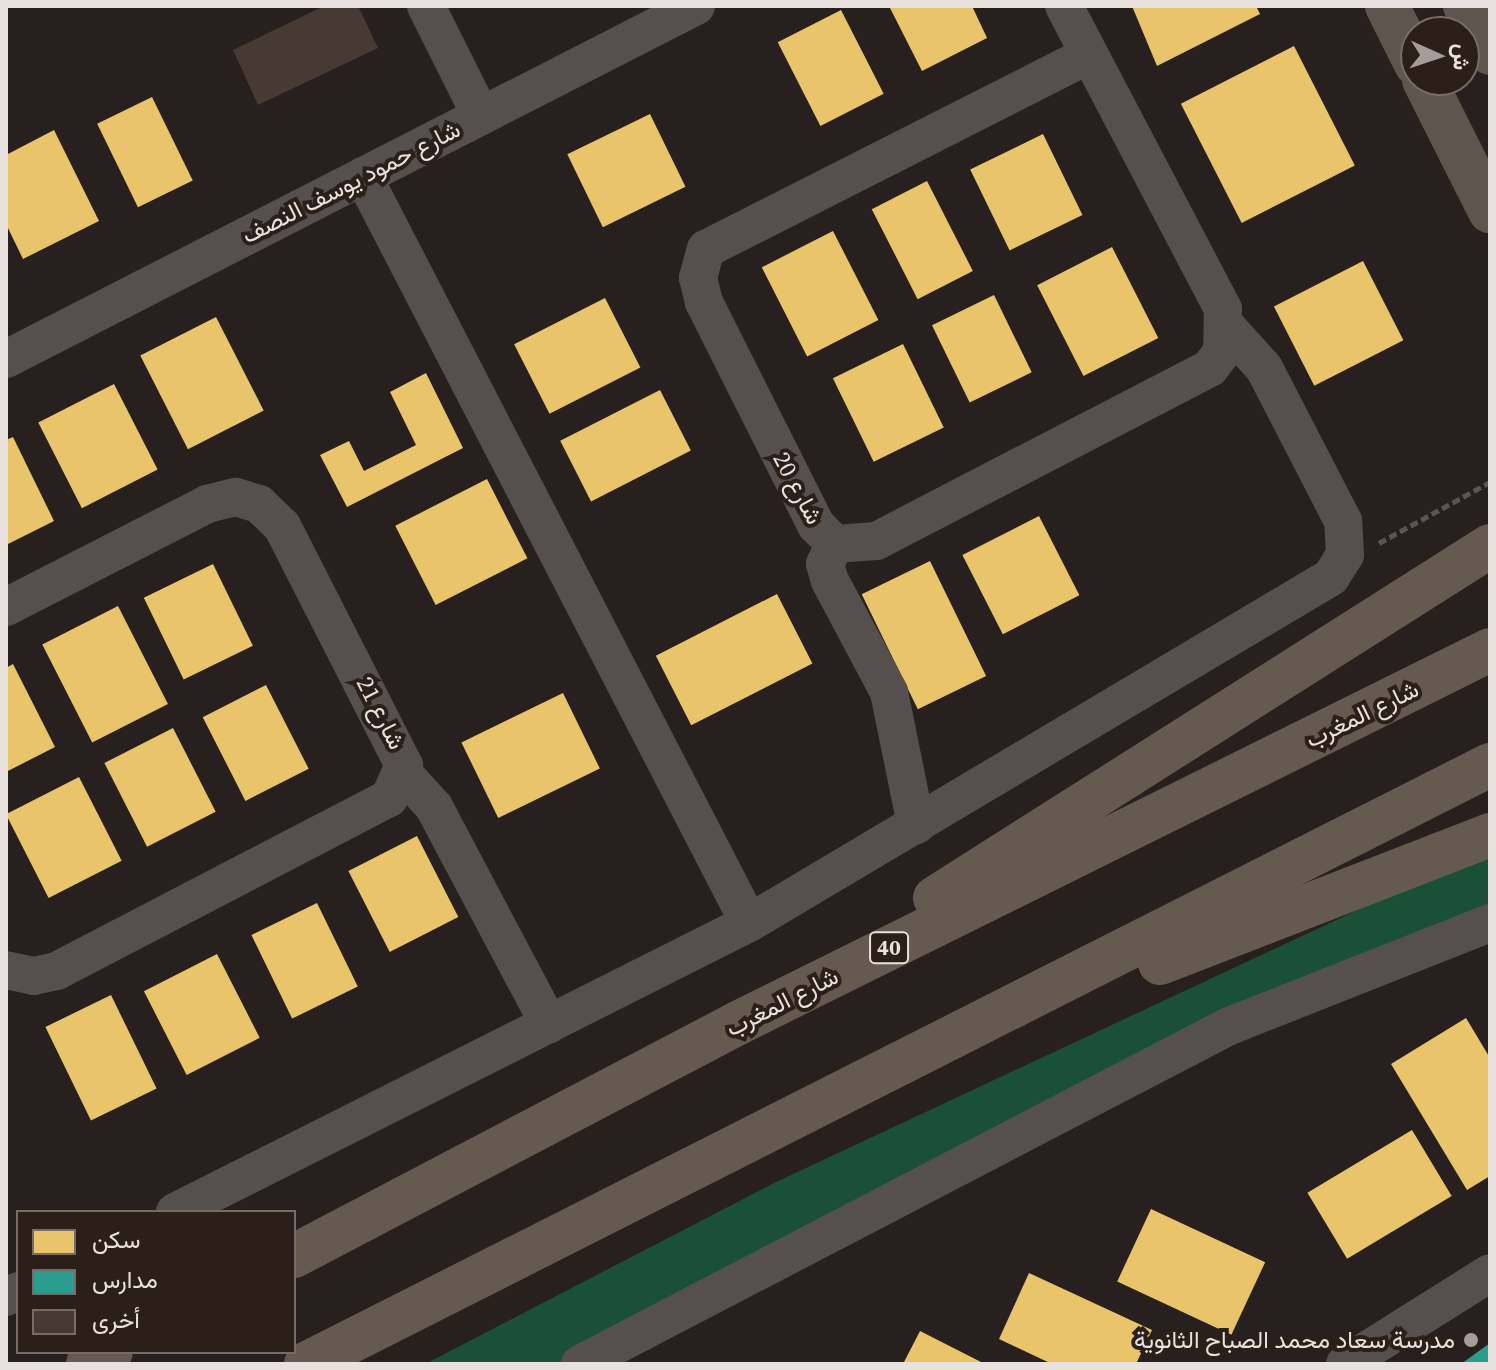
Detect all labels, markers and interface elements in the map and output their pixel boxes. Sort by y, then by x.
north arrow [1400,16,1480,96]
text: ش [1446,43,1478,71]
street label: شارع حمود يوسف النصف [237,114,465,250]
street label: شارع 20 [767,447,829,529]
street label: شارع 21 [350,672,412,754]
street label: شارع المغرب [1301,674,1423,754]
road number: 40 [869,930,909,966]
street label: شارع المغرب [721,961,843,1043]
legend [16,1210,296,1354]
text: سكن [92,1223,141,1256]
text: مدارس [92,1263,158,1296]
text: أخرى [92,1303,140,1336]
place label: مدرسة سعاد محمد الصباح الثانوية [1134,1326,1455,1354]
marker: مدرسة سعاد محمد الصباح الثانوية [1462,1331,1480,1349]

